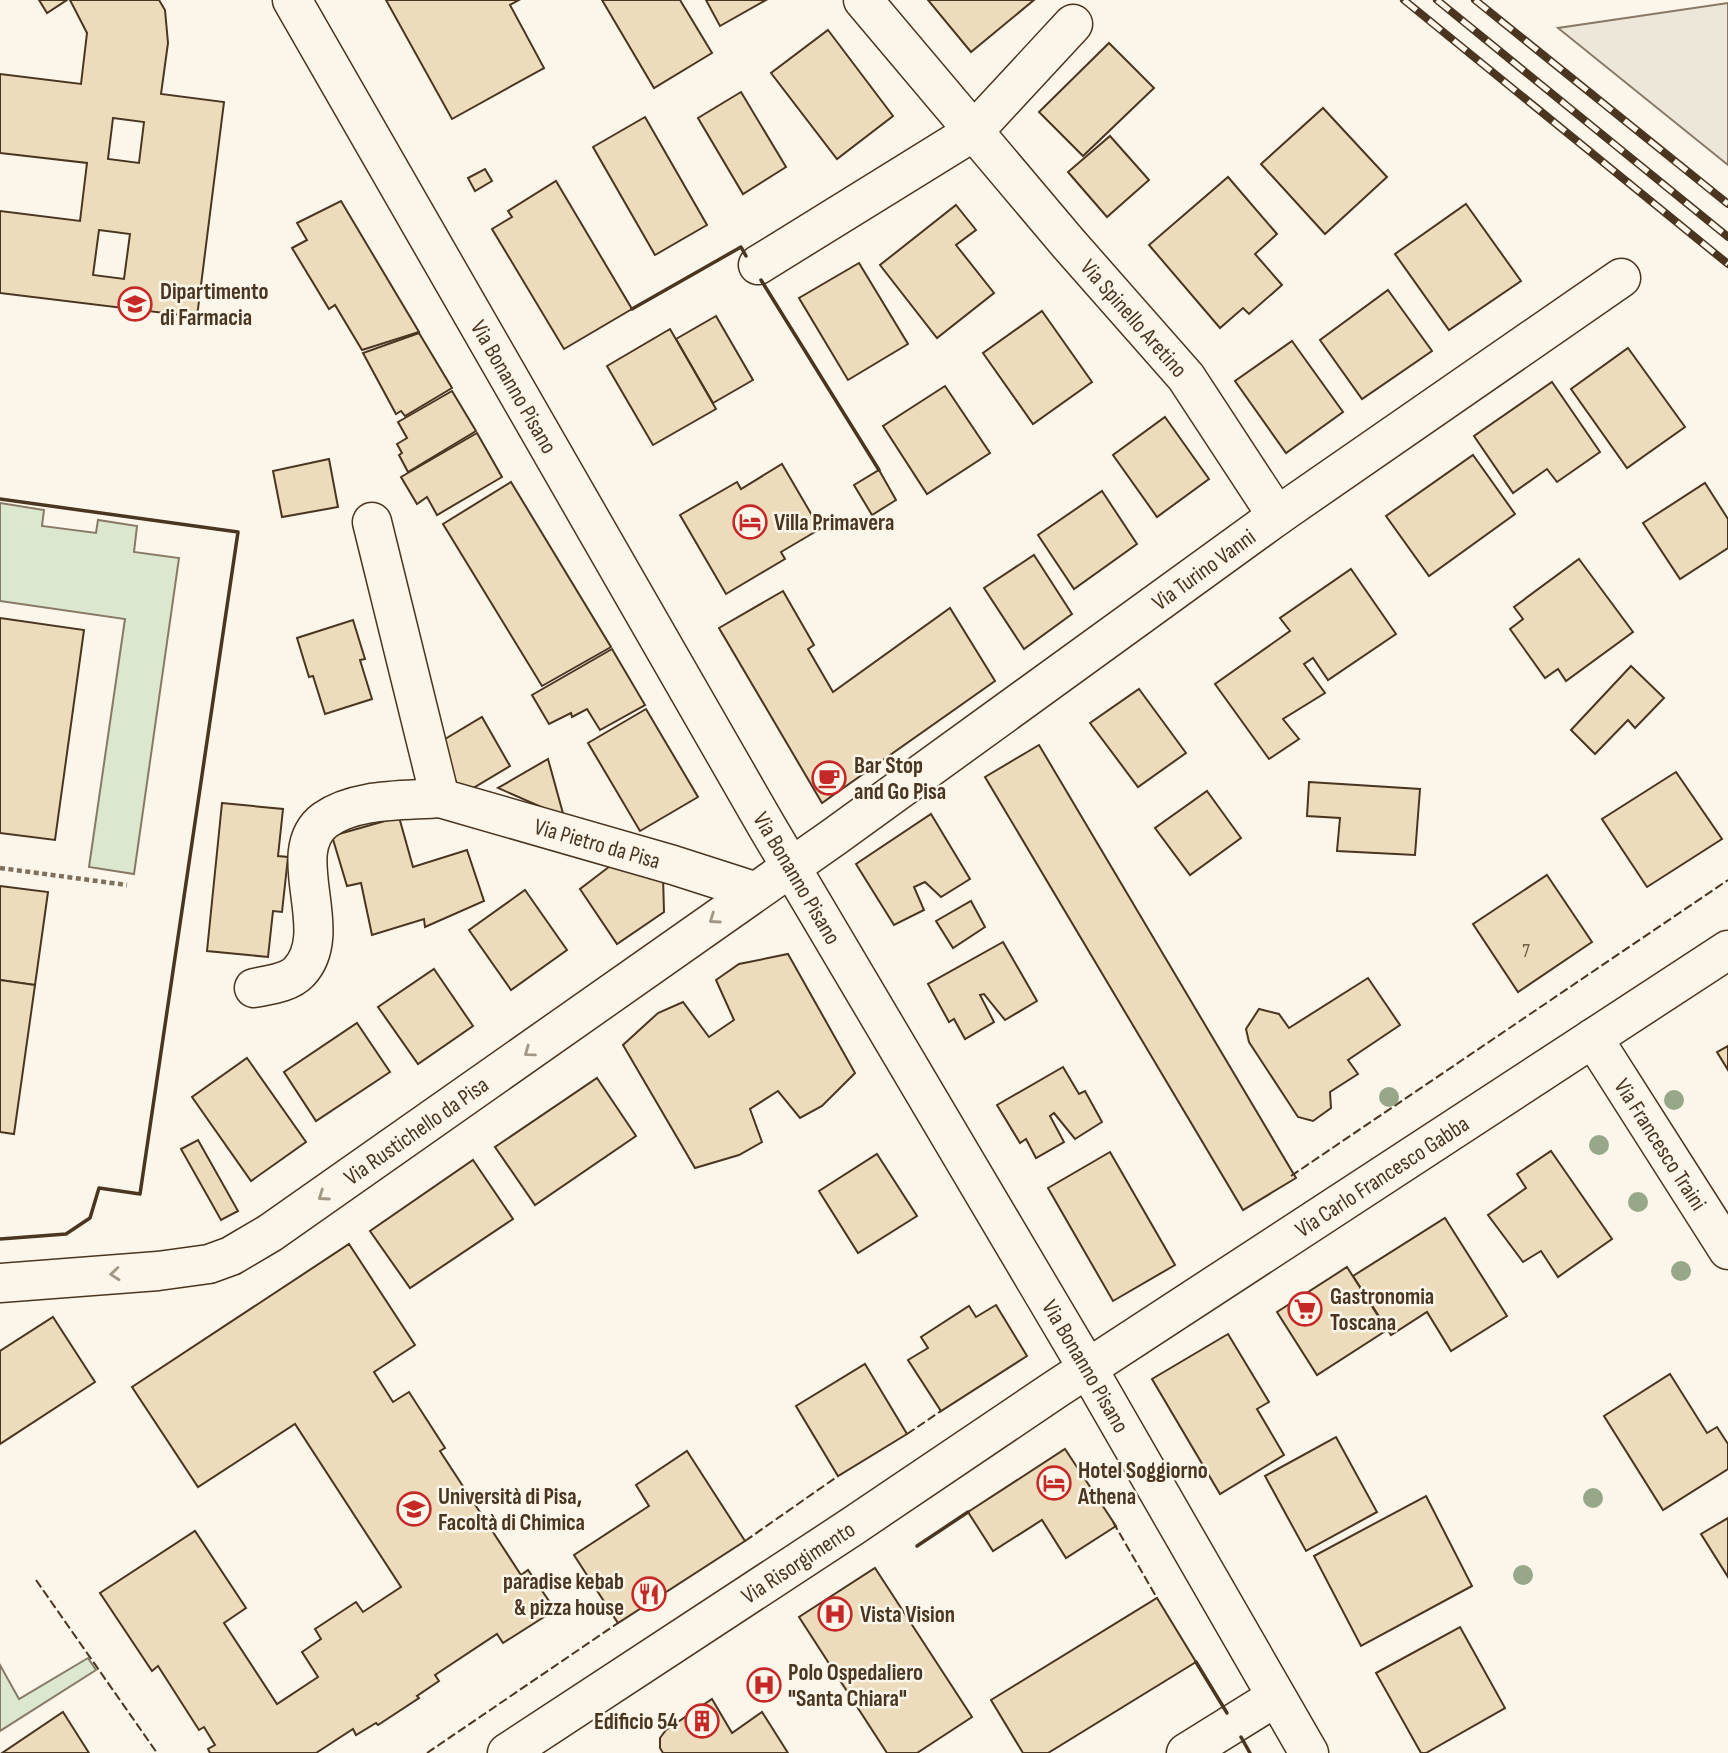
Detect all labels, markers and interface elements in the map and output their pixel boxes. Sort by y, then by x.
street label: Via Spinello Aretino [1074,254,1193,384]
place label: Dipartimento di Farmacia [160,278,269,332]
school or university icon: Dipartimento di Farmacia [116,285,154,323]
street label: Via Bonanno Pisano [464,316,563,459]
hotel icon: Villa Primavera [731,503,769,541]
place label: Villa Primavera [774,509,894,537]
street label: Via Turino Vanni [1147,523,1261,617]
place label: Bar Stop and Go Pisa [854,752,946,806]
cafe icon: Bar Stop and Go Pisa [810,759,848,797]
street label: Via Bonanno Pisano [747,807,846,950]
street label: Via Pietro da Pisa [531,813,663,876]
one-way arrow [709,911,722,923]
house number: 7 [1522,940,1530,963]
one-way arrow [524,1044,537,1056]
street label: Via Rustichello da Pisa [339,1071,494,1192]
street label: Via Francesco Traini [1607,1074,1712,1216]
street label: Via Carlo Francesco Gabba [1290,1110,1475,1244]
one-way arrow [318,1188,331,1200]
one-way arrow [109,1266,120,1281]
place label: Gastronomia Toscana [1330,1283,1434,1337]
supermarket icon: Gastronomia Toscana [1286,1290,1324,1328]
street label: Via Bonanno Pisano [1035,1295,1135,1438]
place label: Hotel Soggiorno Athena [1077,1457,1208,1511]
hotel icon: Hotel Soggiorno Athena [1035,1464,1073,1502]
place label: Università di Pisa, Facoltà di Chimica [438,1483,585,1537]
school or university icon: Università di Pisa, Facoltà di Chimica [395,1490,433,1528]
street label: Via Risorgimento [737,1516,860,1610]
place label: paradise kebab & pizza house [503,1568,624,1622]
restaurant icon: paradise kebab & pizza house [630,1575,668,1613]
hospital icon: Vista Vision [816,1595,854,1633]
place label: Vista Vision [860,1601,955,1629]
place label: Polo Ospedaliero "Santa Chiara" [788,1659,923,1713]
hospital icon: Polo Ospedaliero "Santa Chiara" [745,1666,783,1704]
building icon: Edificio 54 [683,1702,721,1740]
place label: Edificio 54 [594,1708,678,1736]

